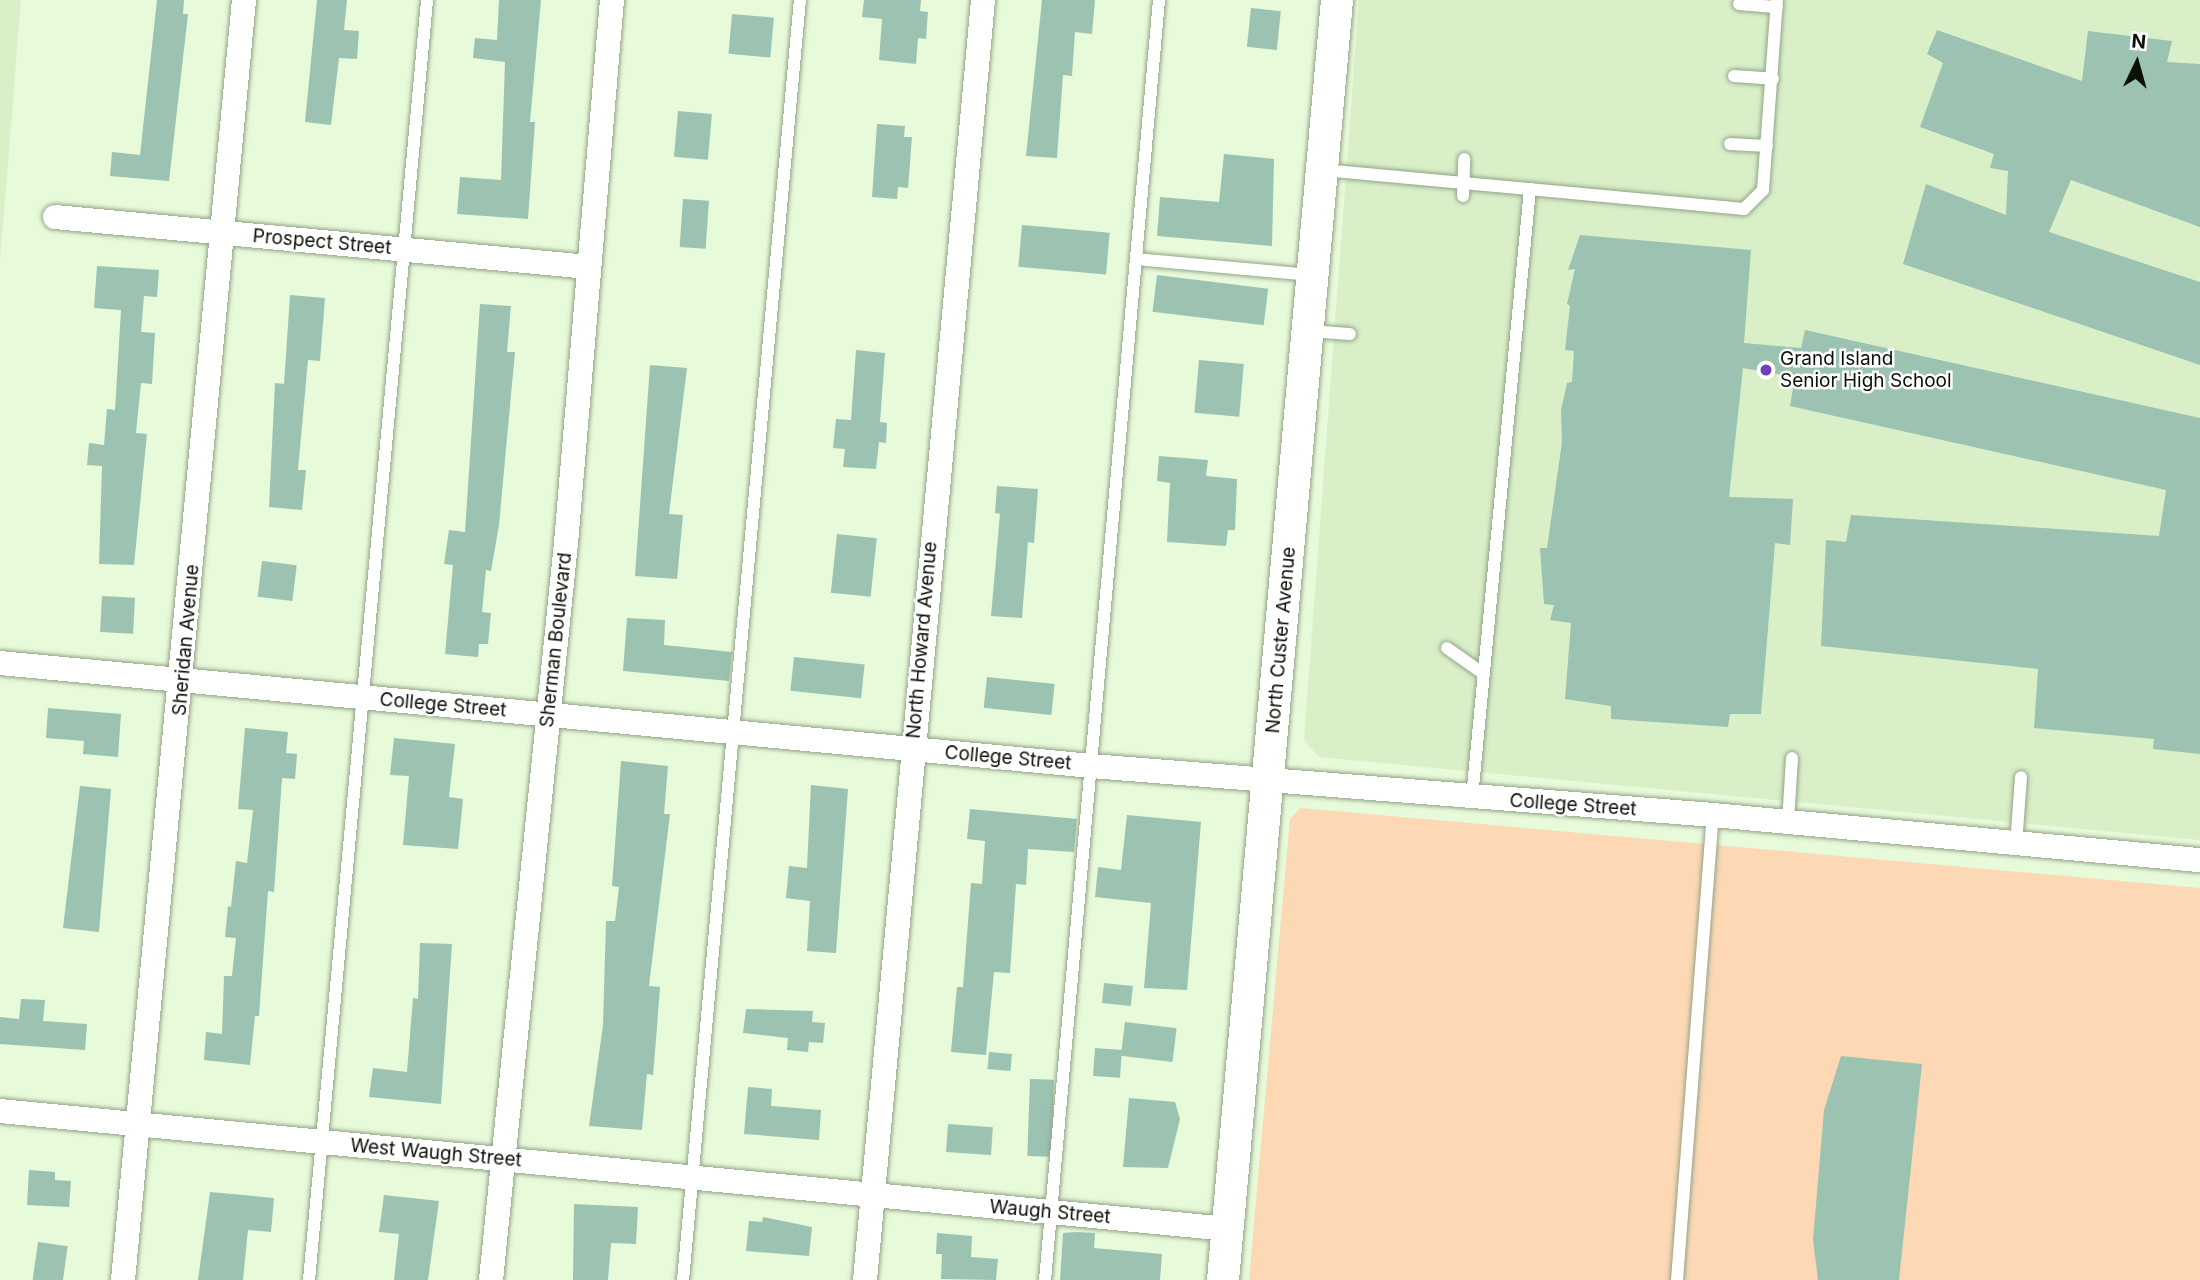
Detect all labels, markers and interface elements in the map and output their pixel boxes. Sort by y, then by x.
north arrow [2102,28,2172,98]
text: N [2131,29,2147,54]
street label: Prospect Street [252,225,392,259]
place label: Grand Island Senior High School [1780,348,1952,392]
marker: Grand Island Senior High School [1758,362,1774,378]
street label: North Howard Avenue [902,540,942,740]
street label: North Custer Avenue [1261,546,1301,734]
street label: Sherman Boulevard [535,551,577,729]
street label: Sheridan Avenue [168,563,204,717]
street label: College Street [379,688,507,722]
street label: College Street [944,741,1072,775]
street label: College Street [1509,789,1637,821]
street label: West Waugh Street [349,1134,523,1172]
street label: Waugh Street [988,1195,1112,1229]

